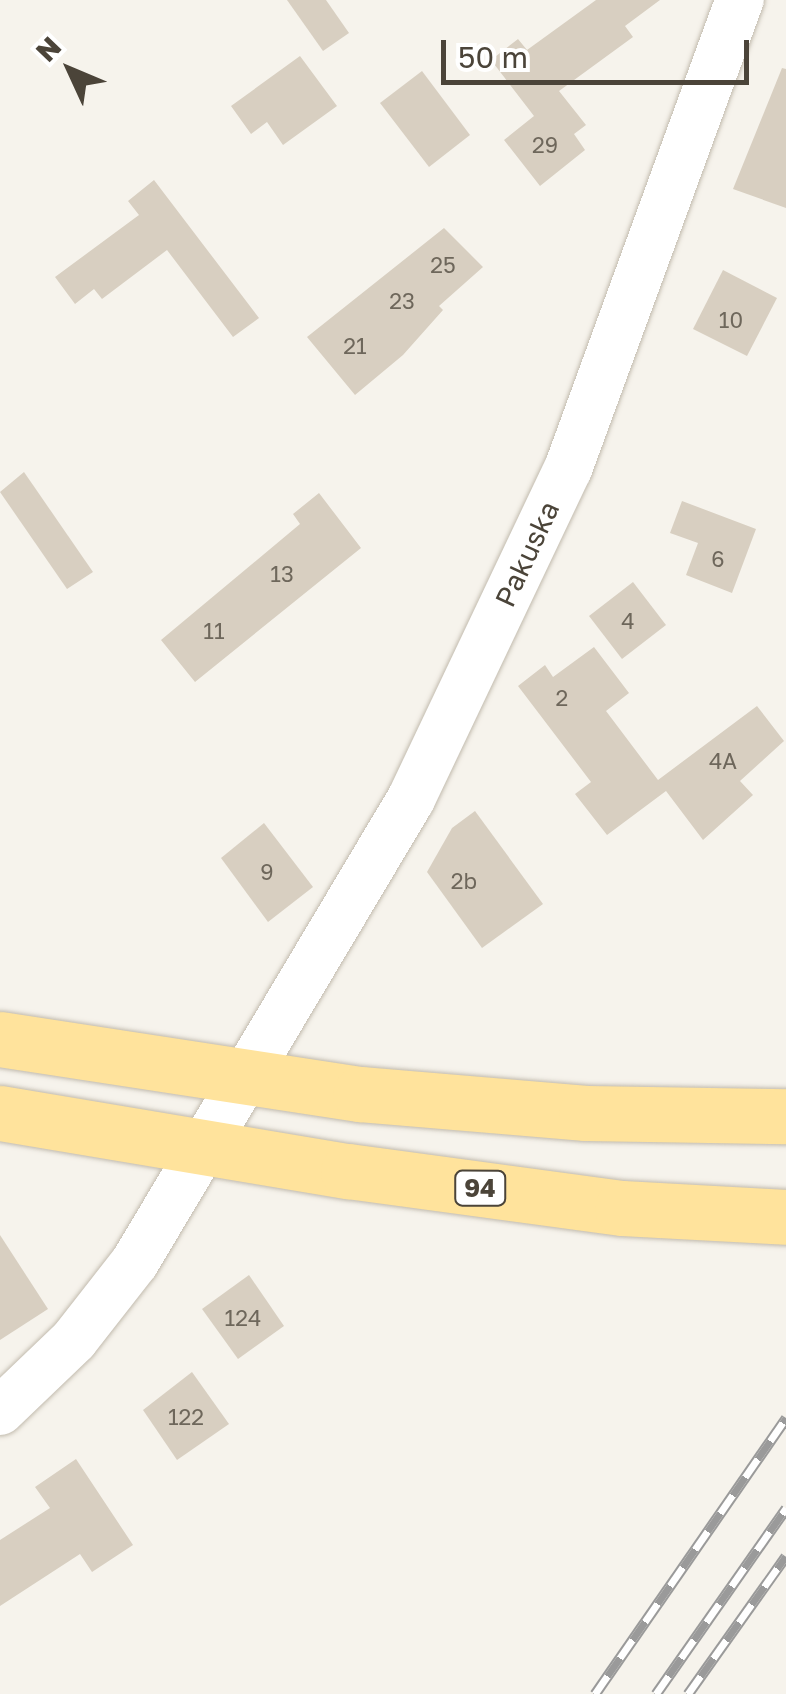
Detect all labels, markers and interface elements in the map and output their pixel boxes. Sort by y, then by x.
north arrow [20,20,120,120]
scale bar [446,20,754,82]
text: N [29,30,67,68]
text: 50 m [458,39,528,75]
house number: 29 [532,132,558,158]
house number: 25 [430,252,456,278]
house number: 23 [389,288,415,314]
house number: 10 [719,307,743,333]
house number: 21 [343,333,367,359]
street label: Pakuska [488,496,566,612]
house number: 6 [711,546,725,572]
house number: 13 [270,561,294,587]
house number: 4 [621,608,635,634]
house number: 11 [203,618,225,644]
house number: 2 [556,685,568,711]
house number: 4A [709,748,737,774]
house number: 9 [260,859,274,885]
house number: 2b [451,868,477,894]
road number: 94 [452,1168,508,1208]
house number: 124 [225,1305,261,1331]
house number: 122 [168,1404,204,1430]

